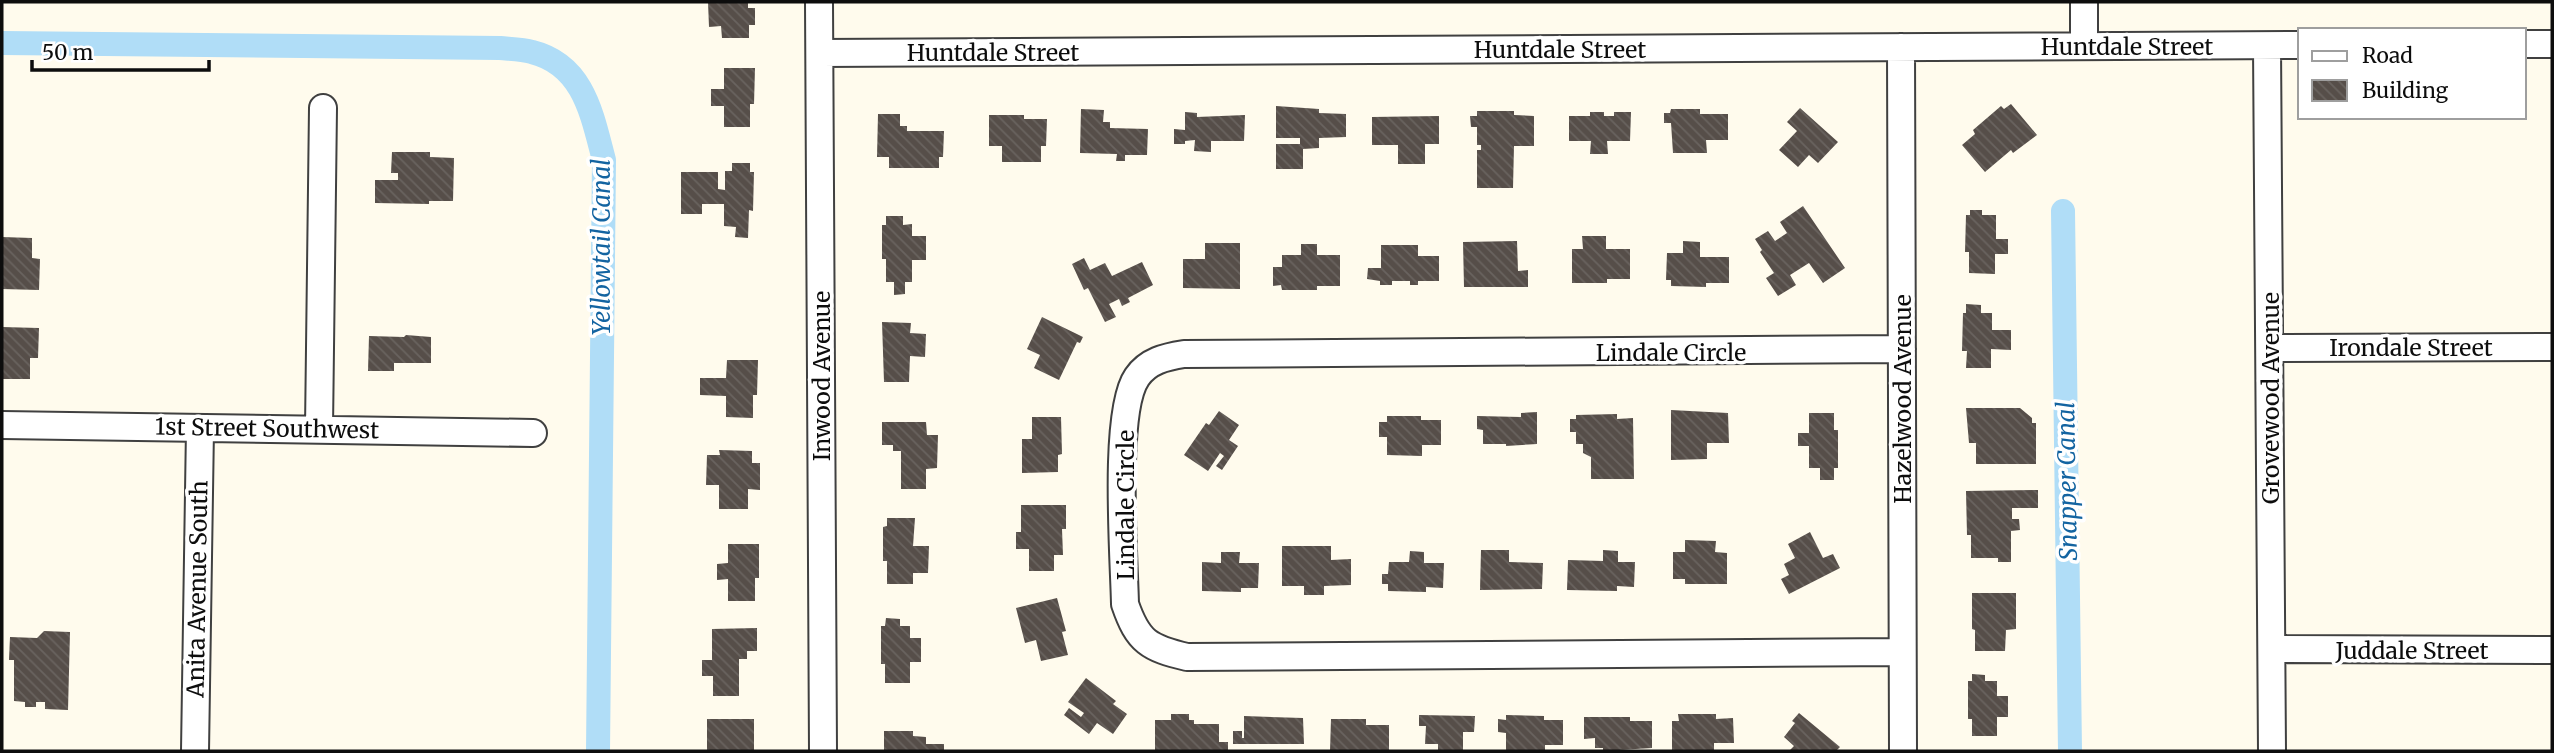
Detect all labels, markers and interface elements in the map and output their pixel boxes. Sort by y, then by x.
scale bar [32,28,208,72]
legend [2298,28,2526,119]
street label: Huntdale Street [2041,32,2213,61]
street label: Huntdale Street [1474,35,1646,64]
street label: Huntdale Street [907,38,1079,67]
text: 50 m [42,39,93,66]
text: Road [2362,42,2413,69]
text: Building [2362,77,2449,104]
water label: Yellowtail Canal [586,159,617,335]
street label: Inwood Avenue [807,291,836,461]
street label: Grovewood Avenue [2256,292,2285,504]
street label: Hazelwood Avenue [1888,294,1917,504]
street label: Irondale Street [2329,333,2493,362]
street label: Lindale Circle [1596,338,1746,367]
water label: Snapper Canal [2050,401,2084,561]
street label: 1st Street Southwest [155,412,379,444]
street label: Lindale Circle [1111,430,1140,580]
street label: Anita Avenue South [181,480,213,699]
street label: Juddale Street [2335,636,2488,665]

